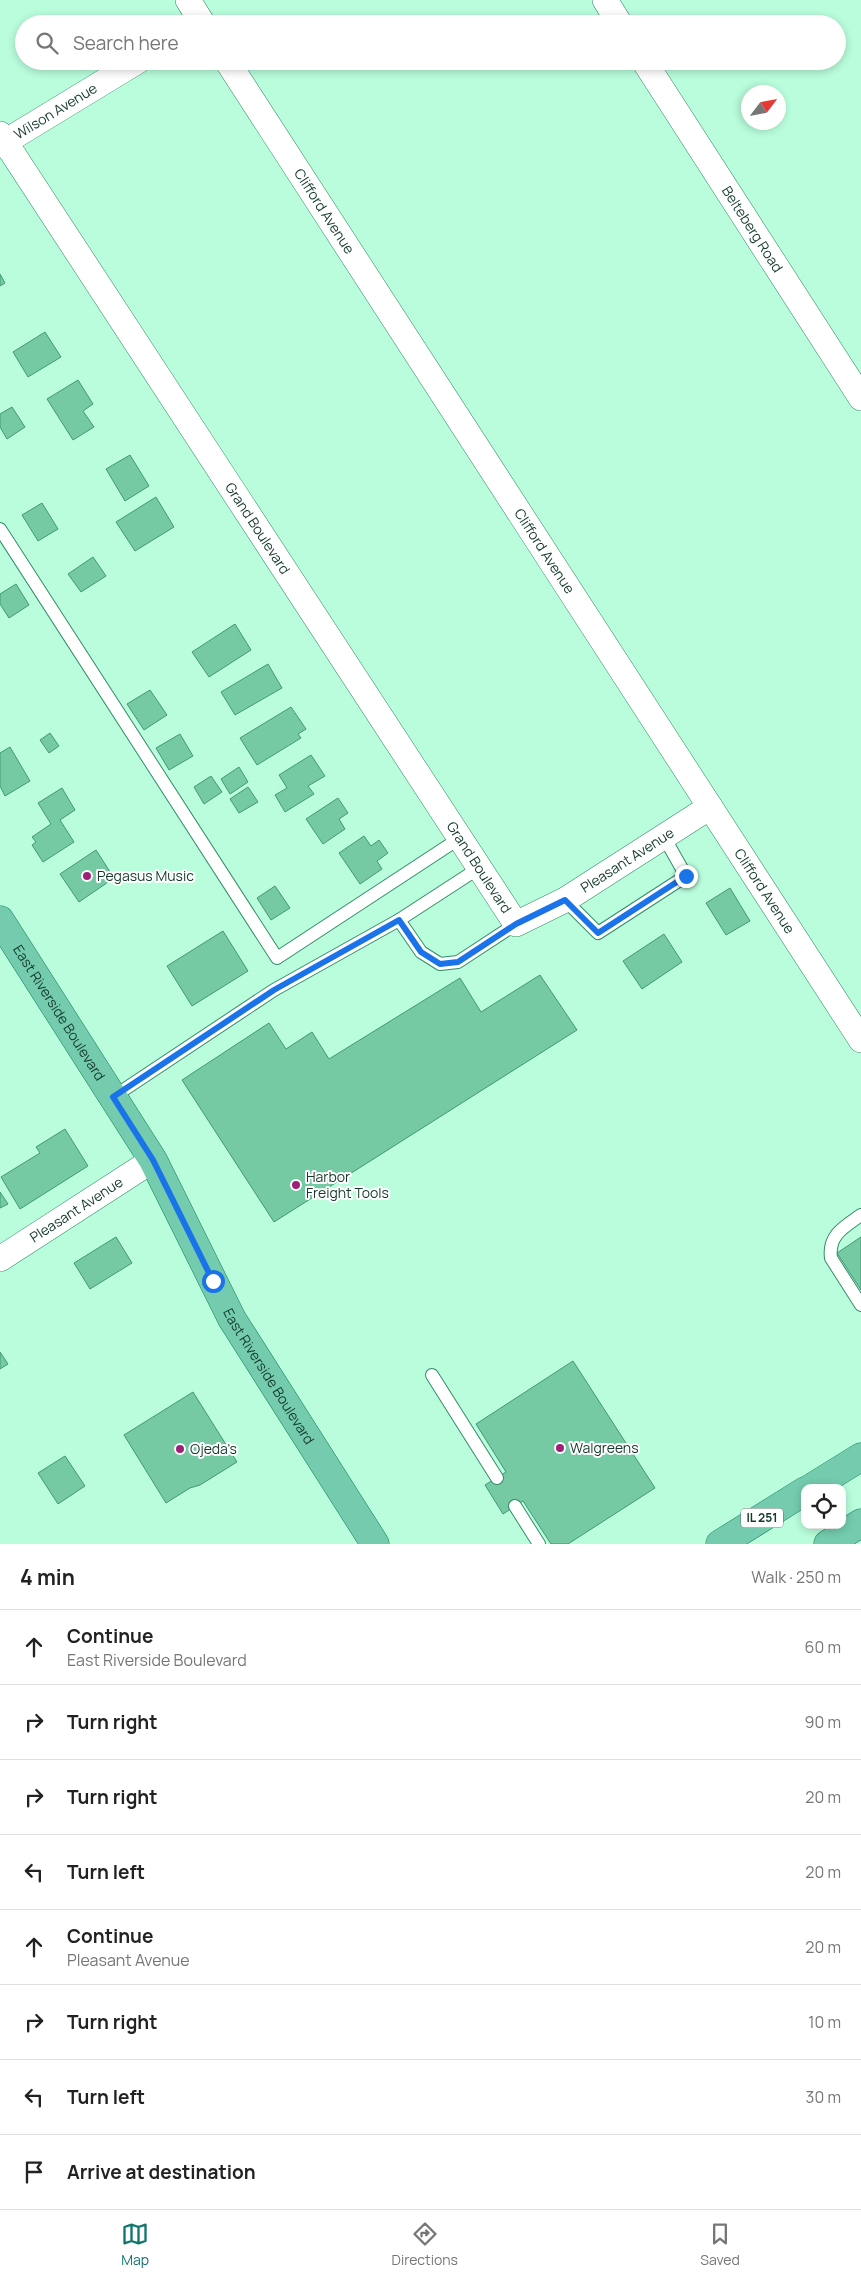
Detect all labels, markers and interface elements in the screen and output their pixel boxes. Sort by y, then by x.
search box [15,15,846,70]
icon: search [33,29,61,57]
text: Search here [73,30,179,56]
street label: Wilson Avenue [10,78,100,143]
north arrow [741,85,786,130]
street label: Clifford Avenue [290,165,359,257]
street label: Belteberg Road [718,182,788,276]
street label: Grand Boulevard [221,479,295,578]
street label: Clifford Avenue [510,505,579,597]
street label: Grand Boulevard [443,818,516,917]
street label: Pleasant Avenue [577,823,677,897]
street label: Clifford Avenue [730,845,800,937]
route end [675,865,698,888]
place label: Pegasus Music [97,866,194,885]
marker: Pegasus Music [81,870,93,882]
street label: East Riverside Boulevard [9,941,110,1084]
place label: Harbor Freight Tools [306,1167,389,1202]
street label: Pleasant Avenue [26,1172,126,1246]
marker: Harbor Freight Tools [290,1179,302,1191]
route start [202,1270,225,1293]
street label: East Riverside Boulevard [219,1305,319,1448]
place label: Walgreens [570,1438,639,1457]
place label: Ojeda's [190,1439,237,1458]
marker: Walgreens [554,1442,566,1454]
marker: Ojeda's [174,1443,186,1455]
map controls [801,1484,846,1529]
button: locate [801,1484,846,1529]
road number: IL 251 [741,1509,783,1528]
text: 4 min [20,1563,75,1591]
text: Walk · 250 m [751,1566,841,1588]
text: Continue [67,1623,153,1649]
icon: ahead [20,1633,48,1661]
text: 60 m [805,1636,841,1658]
text: East Riverside Boulevard [67,1649,247,1671]
icon: right [20,1708,48,1736]
text: Turn right [67,1709,157,1735]
text: 90 m [805,1711,841,1733]
icon: right [20,1783,48,1811]
text: Turn right [67,1784,157,1810]
text: 20 m [805,1786,841,1808]
icon: left [20,1858,48,1886]
text: Turn left [67,1859,145,1885]
text: 20 m [805,1861,841,1883]
text: Continue [67,1923,153,1949]
icon: ahead [20,1933,48,1961]
text: 20 m [805,1936,841,1958]
text: Pleasant Avenue [67,1949,190,1971]
icon: right [20,2008,48,2036]
text: Turn right [67,2009,157,2035]
text: 10 m [808,2011,841,2033]
icon: left [20,2083,48,2111]
text: Turn left [67,2084,145,2110]
text: 30 m [806,2086,841,2108]
icon: arrive [20,2158,48,2186]
text: Arrive at destination [67,2159,256,2185]
tab: Map [121,2220,149,2269]
tab: Directions [392,2220,458,2269]
tab: Saved [700,2220,740,2269]

